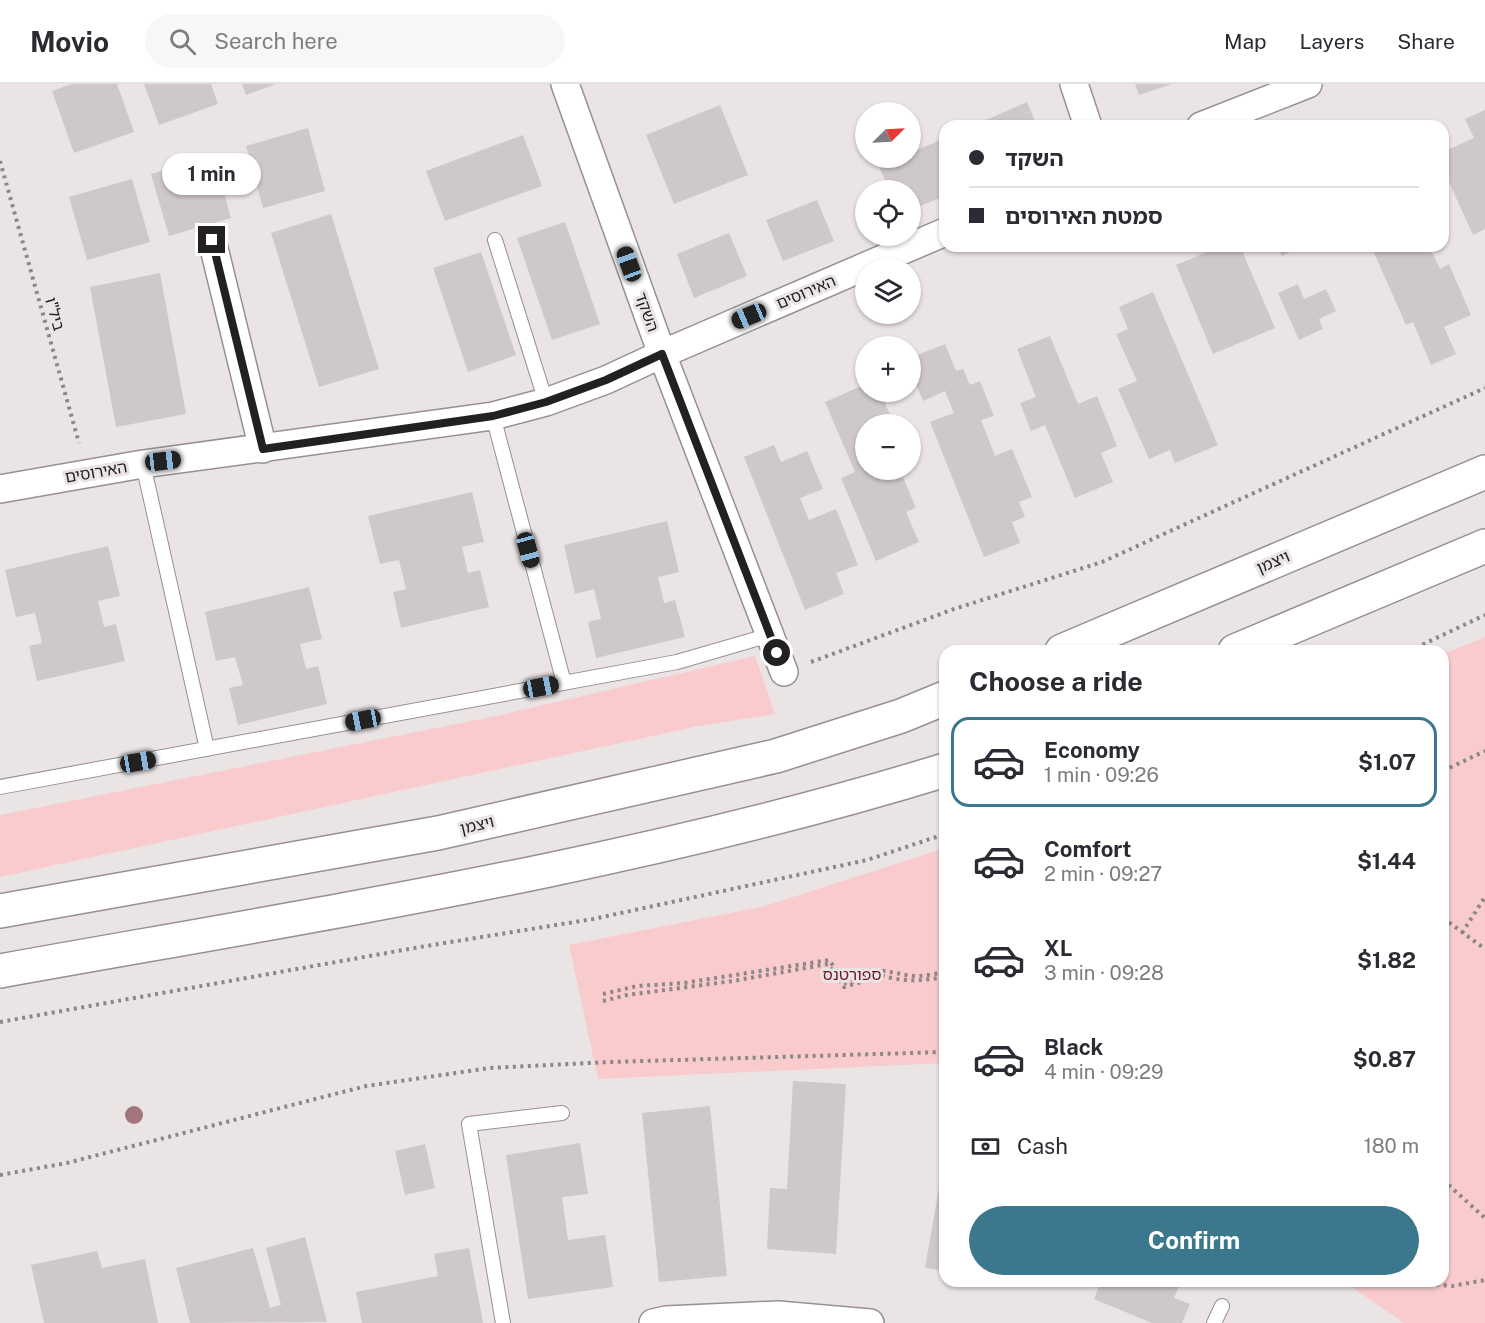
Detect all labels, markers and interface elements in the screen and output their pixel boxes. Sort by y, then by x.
search box [145,14,565,68]
text: Movio [30,25,109,58]
icon: search [166,25,199,58]
text: Search here [214,28,338,54]
text: Map [1224,29,1267,54]
text: Layers [1300,29,1364,54]
text: Share [1397,29,1455,54]
north arrow [855,102,921,168]
map controls [855,102,921,480]
text: השקד [1005,145,1064,171]
callout: 1 min [162,153,262,195]
text: 1 min [187,162,236,186]
button: locate [855,180,921,246]
text: סמטת האירוסים [1005,203,1163,229]
route end [198,226,225,253]
car [614,244,644,284]
button: layers [855,258,921,324]
street label: האירוסים [773,271,839,313]
street label: השקד [631,290,663,334]
street label: ביל"ו [41,295,69,333]
car [729,301,769,331]
button: + [855,336,921,402]
button: − [855,414,921,480]
car [144,450,182,472]
street label: האירוסים [63,457,129,487]
car [515,530,541,570]
street label: ויצמן [1254,547,1292,577]
route start [763,639,790,666]
text: Choose a ride [969,665,1143,697]
car [522,675,560,699]
car [344,708,382,732]
icon: car [972,735,1026,789]
text: Economy [1044,737,1140,763]
text: $1.07 [1358,749,1416,775]
car [119,750,157,774]
text: 1 min · 09:26 [1044,763,1159,787]
street label: ויצמן [458,812,496,838]
icon: car [972,834,1026,888]
text: Comfort [1044,836,1131,862]
text: $1.44 [1357,848,1416,874]
text: 2 min · 09:27 [1044,862,1162,886]
icon: car [972,933,1026,987]
text: XL [1044,935,1072,961]
text: $1.82 [1357,947,1416,973]
text: 3 min · 09:28 [1044,961,1164,985]
park label: ספורטנס [823,965,881,984]
icon: car [972,1032,1026,1086]
text: Black [1044,1034,1103,1060]
text: $0.87 [1353,1046,1416,1072]
text: 4 min · 09:29 [1044,1060,1163,1084]
icon: cash [969,1130,1002,1163]
text: Cash [1017,1133,1068,1159]
text: 180 m [1364,1134,1419,1158]
button: Confirm [969,1206,1419,1275]

